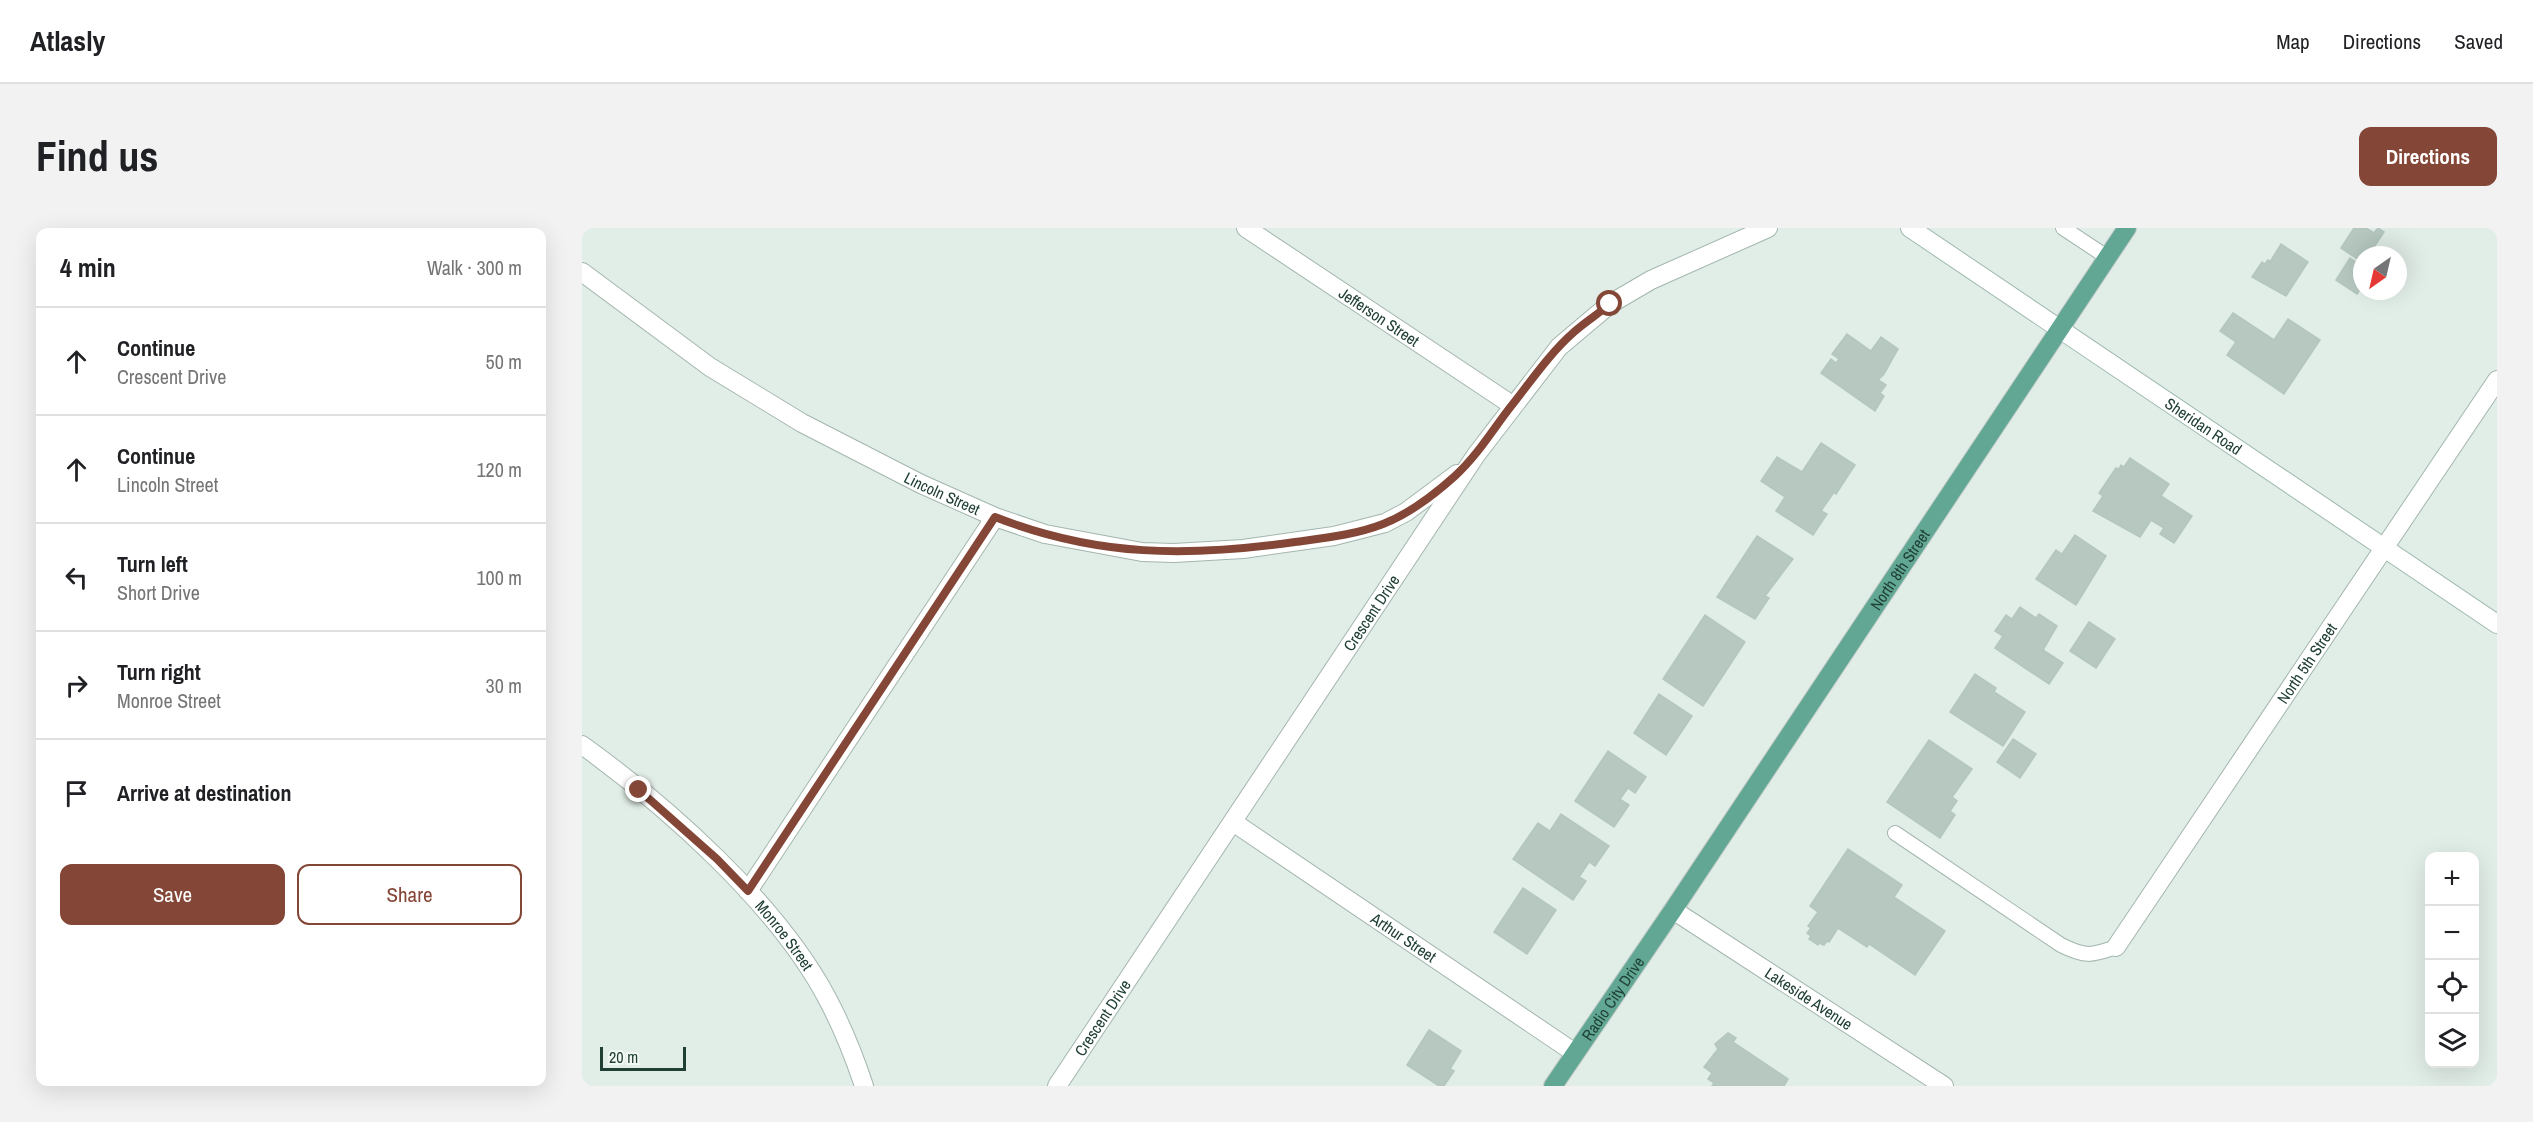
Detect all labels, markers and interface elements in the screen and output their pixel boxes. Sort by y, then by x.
text: Atlasly [30,22,105,60]
text: Map [2276,27,2310,56]
text: Directions [2343,27,2421,56]
text: Saved [2454,27,2503,56]
button: Directions [2359,127,2497,186]
text: Find us [36,128,158,184]
north arrow [2353,246,2407,300]
text: 4 min [60,250,116,285]
text: Walk · 300 m [427,254,522,281]
street label: Jefferson Street [1335,282,1424,352]
route start [1596,290,1622,316]
text: Continue [117,333,195,363]
icon: ahead [60,345,93,378]
text: 50 m [486,348,522,375]
text: Crescent Drive [117,363,226,390]
street label: Sheridan Road [2161,392,2246,460]
text: Continue [117,441,195,471]
icon: ahead [60,453,93,486]
text: 120 m [476,456,522,483]
street label: Lincoln Street [901,466,984,520]
text: Lincoln Street [117,471,218,498]
street label: North 8th Street [1865,525,1935,614]
text: Turn left [117,549,188,579]
icon: left [60,561,93,594]
text: 100 m [476,564,522,591]
street label: Crescent Drive [1338,570,1405,655]
text: Short Drive [117,579,200,606]
street label: North 5th Street [2272,618,2342,708]
text: Turn right [117,657,201,687]
icon: right [60,669,93,702]
text: 30 m [486,672,522,699]
text: Monroe Street [117,687,221,714]
route end [625,776,651,802]
icon: arrive [60,777,93,810]
text: Arrive at destination [117,778,291,808]
map controls [2425,852,2479,1068]
button: + [2425,852,2479,906]
button: Save [60,864,285,925]
button: Share [297,864,522,925]
street label: Monroe Street [751,895,819,975]
button: − [2425,906,2479,960]
street label: Arthur Street [1366,907,1441,967]
street label: Radio City Drive [1576,952,1649,1045]
button: locate [2425,960,2479,1014]
street label: Lakeside Avenue [1761,962,1857,1035]
street label: Crescent Drive [1069,975,1136,1060]
button: layers [2425,1014,2479,1068]
scale bar [600,1044,686,1072]
text: 20 m [609,1046,638,1068]

